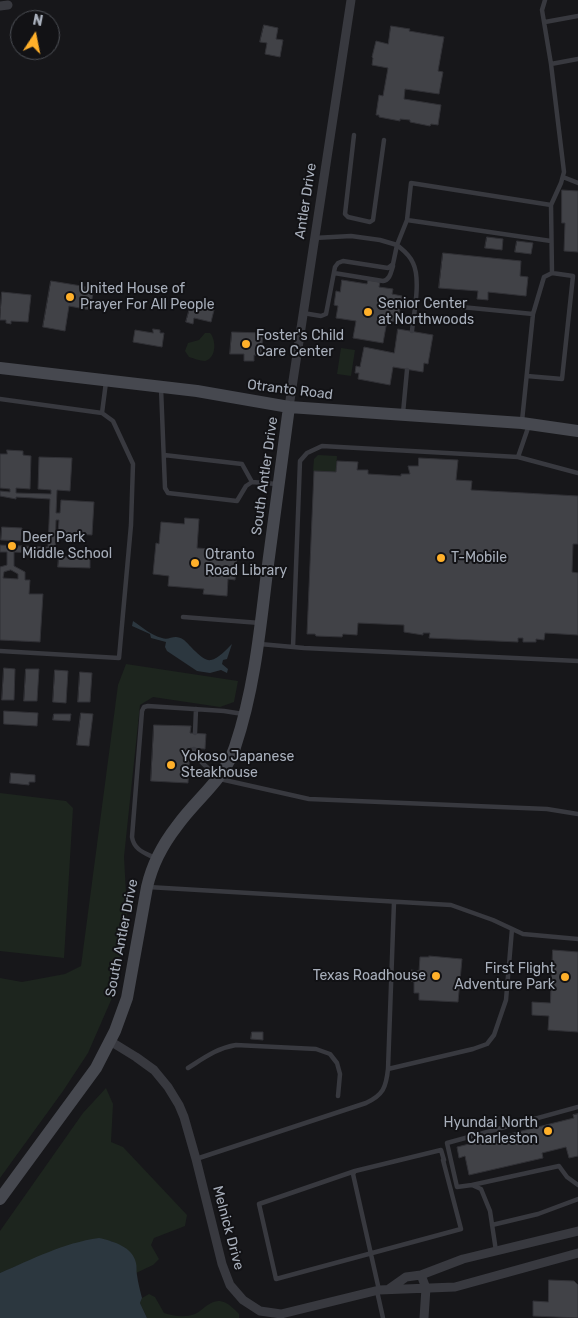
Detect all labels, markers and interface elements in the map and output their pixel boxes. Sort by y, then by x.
north arrow [10,10,60,60]
text: N [31,11,44,30]
street label: Antler Drive [292,162,320,240]
place label: United House of Prayer For All People [80,281,215,314]
marker: United House of Prayer For All People [64,291,76,303]
place label: Senior Center at Northwoods [378,296,474,328]
marker: Senior Center at Northwoods [362,306,374,318]
place label: Foster's Child Care Center [256,328,344,361]
marker: Foster's Child Care Center [240,338,252,350]
street label: Otranto Road [246,376,334,404]
street label: South Antler Drive [248,416,282,536]
place label: Deer Park Middle School [22,530,112,562]
marker: Deer Park Middle School [6,540,18,552]
place label: Otranto Road Library [205,547,287,580]
place label: T-Mobile [451,550,507,566]
marker: T-Mobile [435,552,447,564]
marker: Otranto Road Library [189,557,201,569]
place label: Yokoso Japanese Steakhouse [181,749,294,782]
marker: Yokoso Japanese Steakhouse [165,759,177,771]
street label: South Antler Drive [102,878,142,998]
place label: First Flight Adventure Park [454,961,555,994]
place label: Texas Roadhouse [313,968,426,984]
marker: Texas Roadhouse [430,970,442,982]
marker: First Flight Adventure Park [559,971,571,983]
place label: Hyundai North Charleston [443,1115,538,1148]
marker: Hyundai North Charleston [542,1125,554,1137]
street label: Melnick Drive [209,1184,247,1272]

